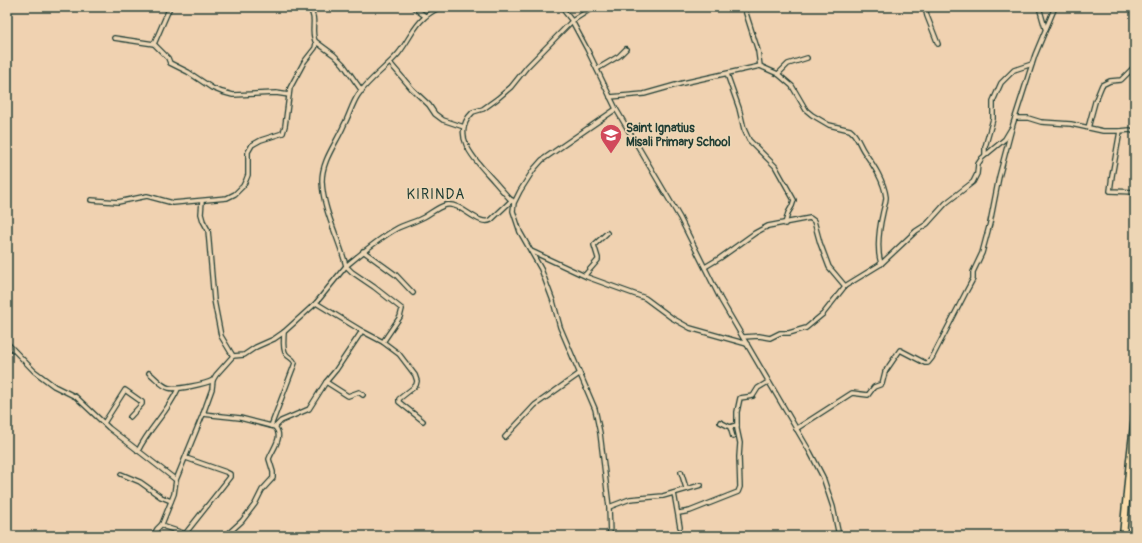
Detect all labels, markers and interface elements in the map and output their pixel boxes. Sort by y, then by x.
place label: Saint Ignatius Misali Primary School [626,121,731,150]
school or university icon: Saint Ignatius Misali Primary School [598,122,624,155]
district label: KIRINDA [407,186,465,203]

